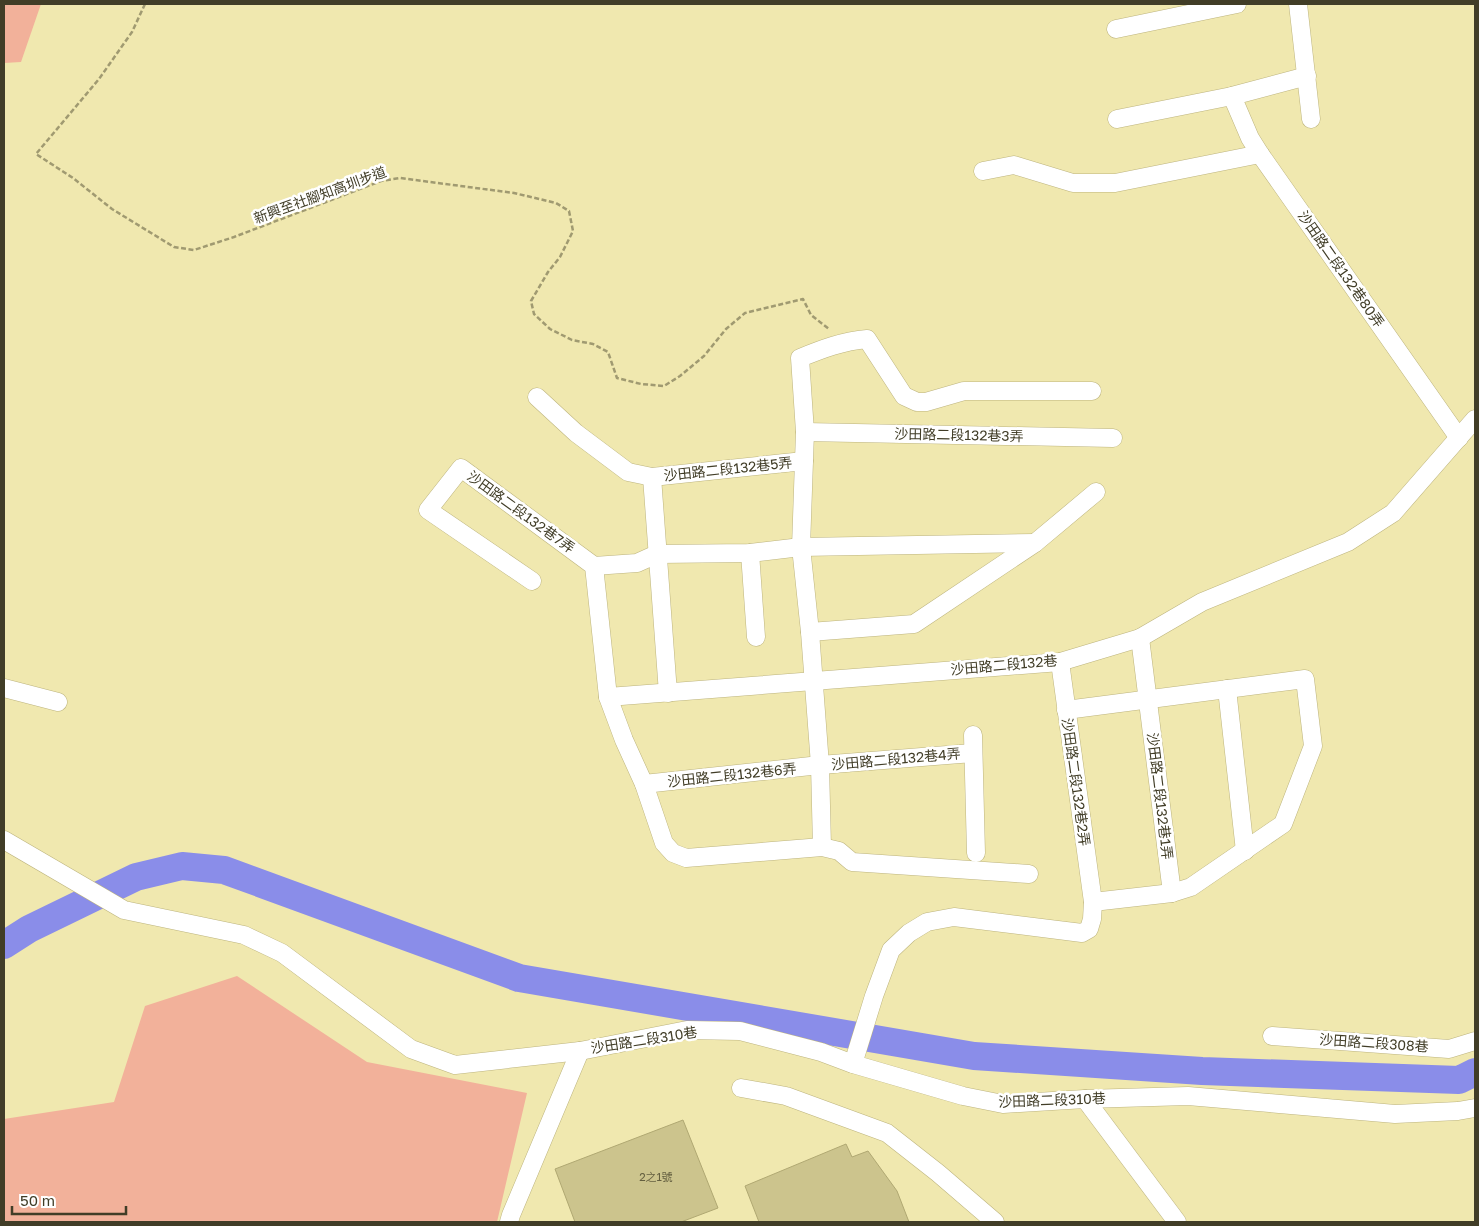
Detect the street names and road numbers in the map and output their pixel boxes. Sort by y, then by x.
street label: 新興至社腳知高圳步道 [251,163,389,226]
street label: 沙田路二段132巷80弄 [1295,207,1388,330]
street label: 沙田路二段132巷3弄 [894,425,1024,444]
street label: 沙田路二段132巷5弄 [663,453,793,484]
street label: 沙田路二段132巷7弄 [464,467,578,556]
street label: 沙田路二段132巷 [950,651,1058,678]
street label: 沙田路二段132巷2弄 [1059,717,1094,847]
street label: 沙田路二段132巷1弄 [1144,731,1177,860]
street label: 沙田路二段132巷4弄 [831,744,961,773]
street label: 沙田路二段132巷6弄 [667,759,797,790]
street label: 沙田路二段310巷 [589,1023,698,1056]
street label: 沙田路二段308巷 [1319,1030,1429,1055]
street label: 沙田路二段310巷 [998,1089,1106,1110]

